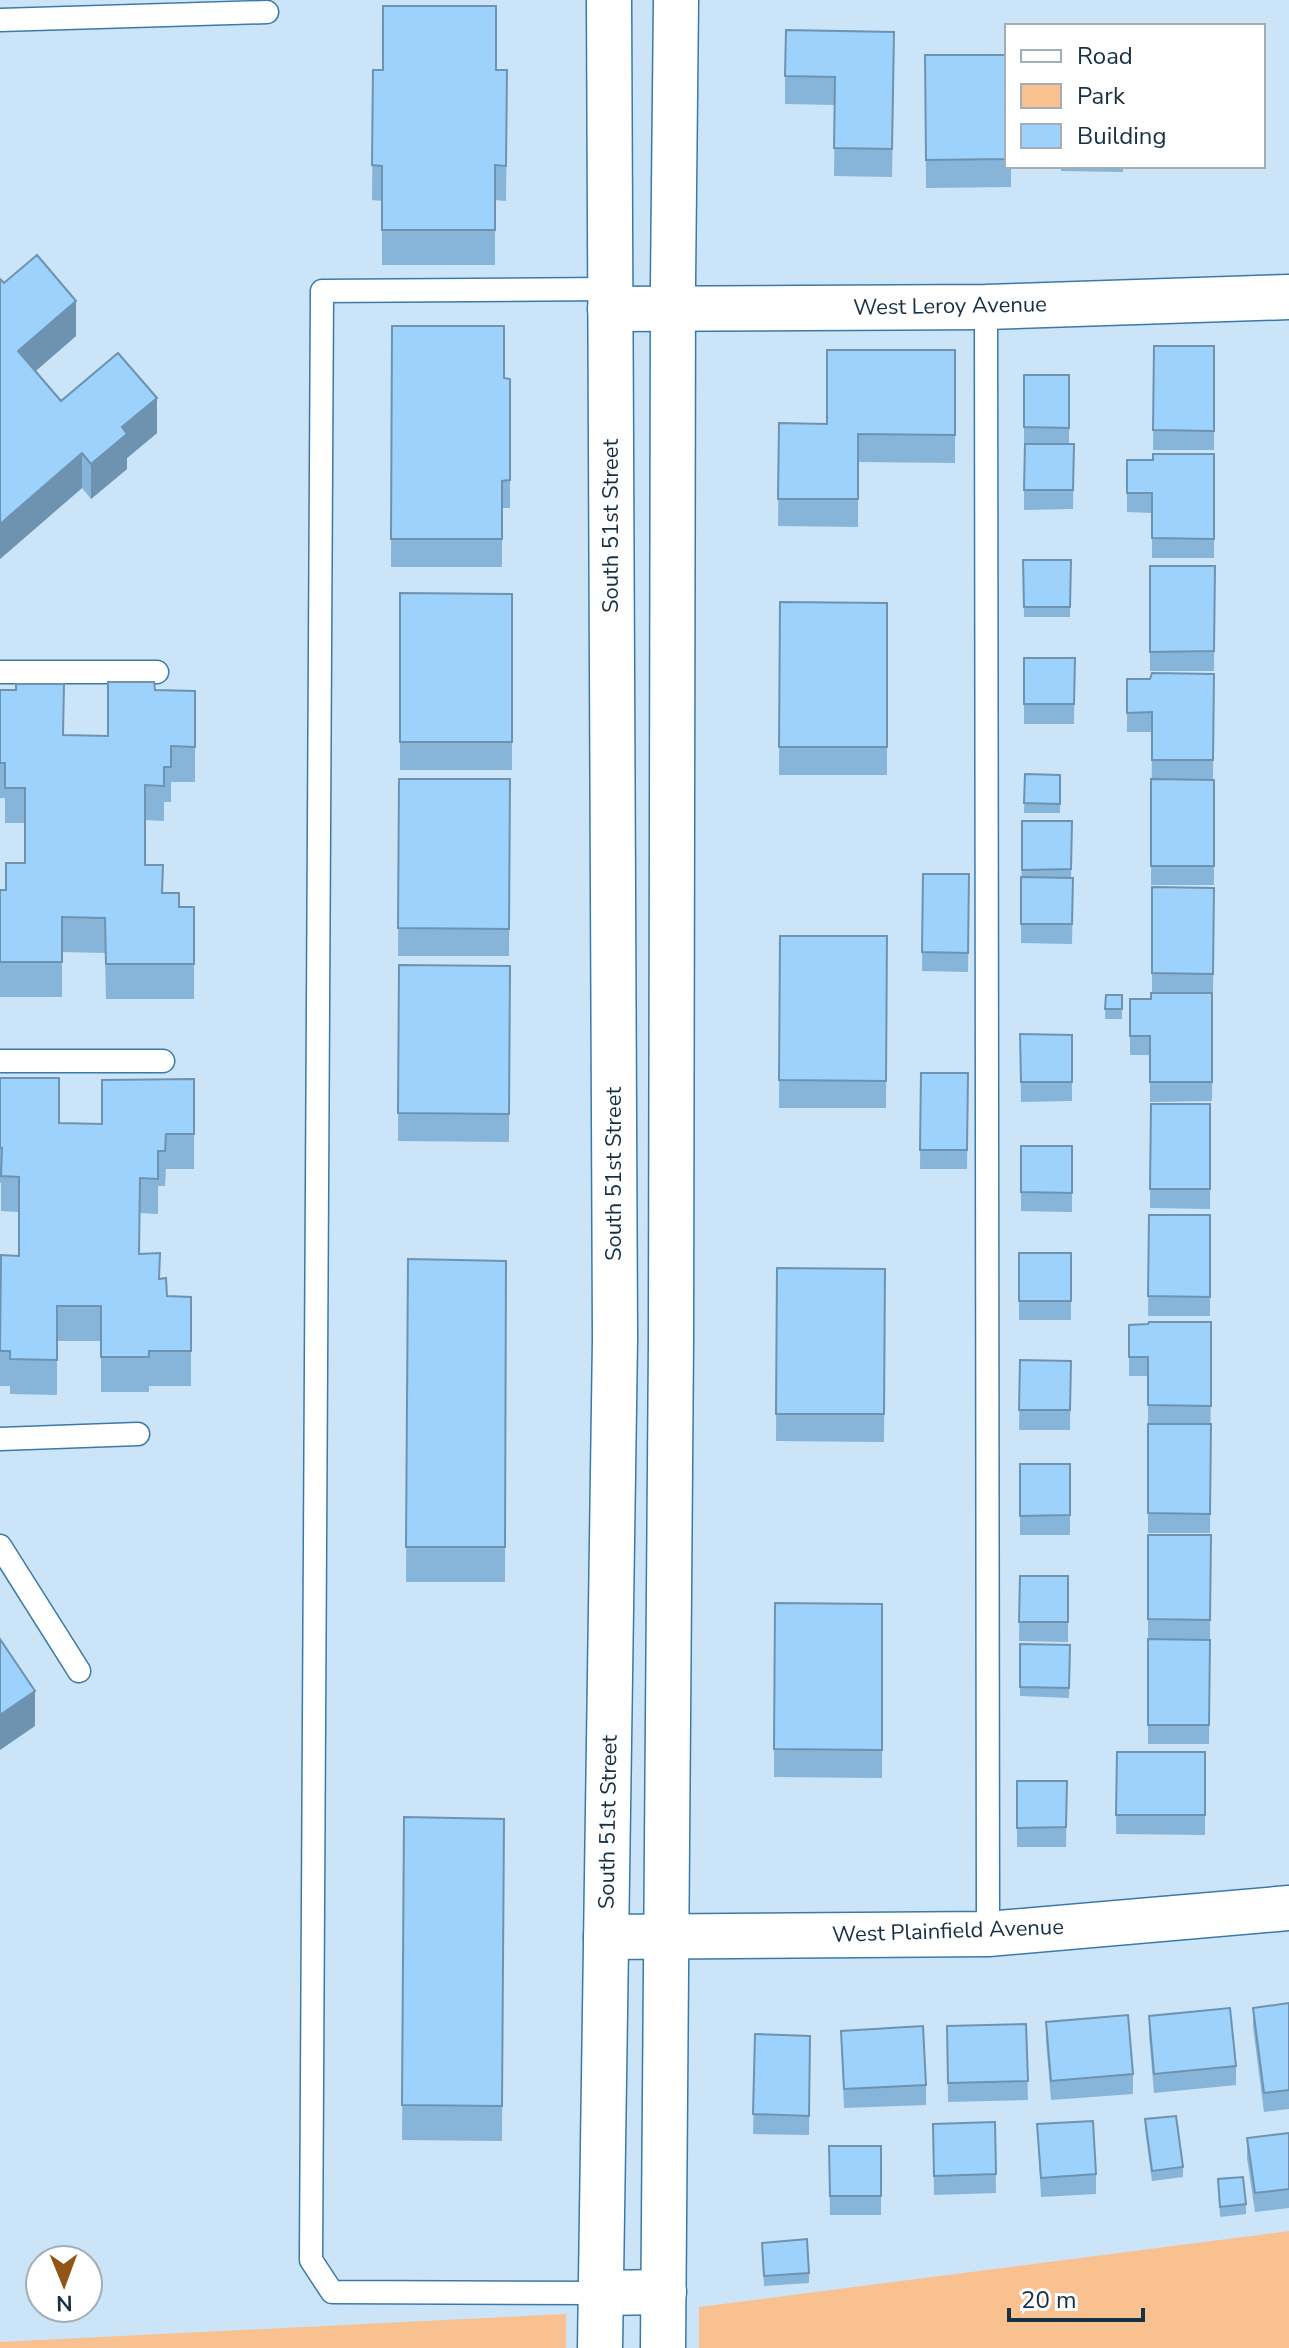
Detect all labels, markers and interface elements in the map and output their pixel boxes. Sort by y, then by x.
legend [1005,24,1265,168]
text: Road [1077,40,1133,72]
text: Park [1077,80,1126,112]
text: Building [1077,120,1167,152]
street label: West Leroy Avenue [853,289,1047,323]
street label: South 51st Street [596,439,626,613]
street label: South 51st Street [599,1087,629,1261]
street label: South 51st Street [591,1734,625,1909]
street label: West Plainfield Avenue [832,1912,1064,1950]
north arrow [24,2244,104,2324]
scale bar [1009,2272,1143,2322]
text: 20 m [1021,2284,1077,2316]
text: N [56,2288,73,2318]

